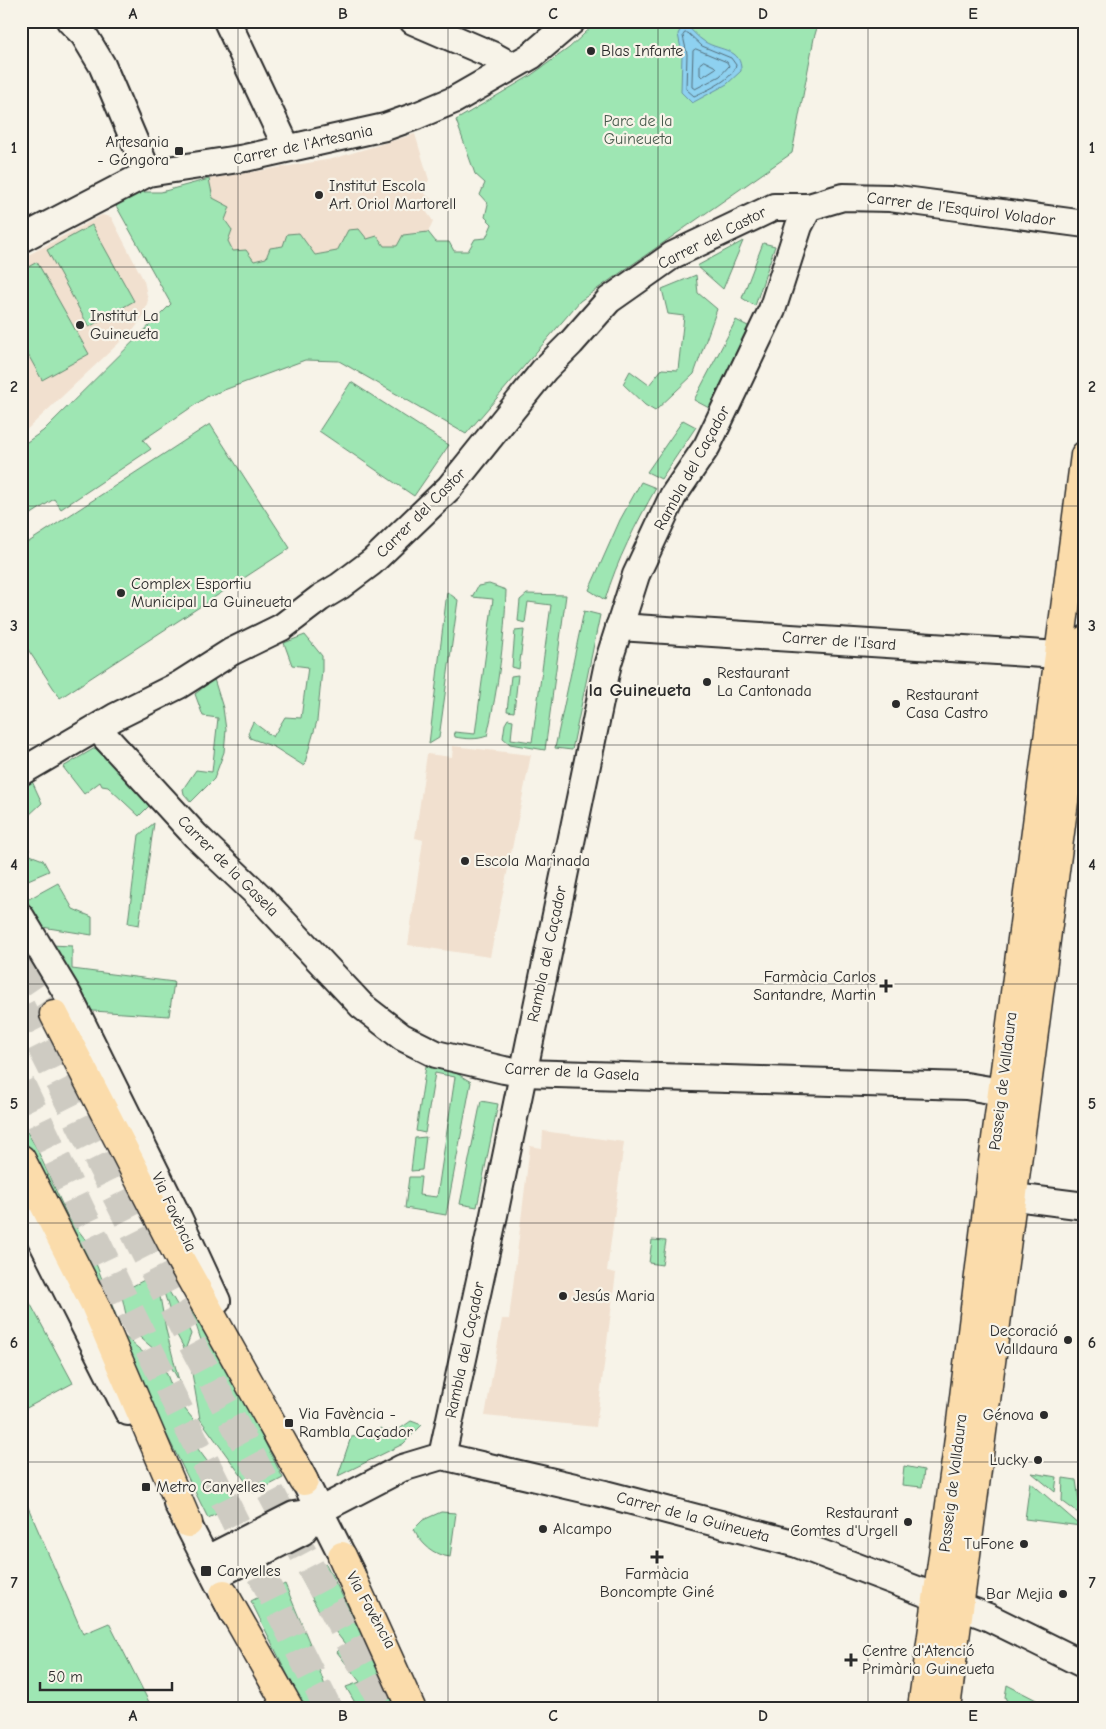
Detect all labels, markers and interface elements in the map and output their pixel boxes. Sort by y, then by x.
text: A [129,5,138,23]
text: B [338,5,348,23]
text: C [548,5,558,23]
text: D [758,5,768,23]
text: E [968,5,978,23]
place label: Blas Infante [601,42,683,60]
marker: Blas Infante [585,45,597,57]
park label: Parc de la Guineueta [603,112,673,148]
street label: Carrer de l'Artesania [232,121,374,169]
place label: Artesania - Góngora [97,133,169,169]
text: 1 [11,139,17,157]
text: 1 [1089,139,1095,157]
marker: Artesania - Góngora [173,145,185,157]
place label: Institut Escola Art. Oriol Martorell [329,177,456,213]
marker: Institut Escola Art. Oriol Martorell [313,189,325,201]
street label: Carrer de l'Esquirol Volador [866,189,1057,230]
street label: Carrer del Castor [655,203,770,273]
place label: Institut La Guineueta [90,307,159,343]
marker: Institut La Guineueta [74,319,86,331]
text: 2 [10,378,18,396]
text: 2 [1088,378,1096,396]
street label: Rambla del Caçador [650,402,734,533]
street label: Carrer del Castor [372,464,470,562]
place label: Complex Esportiu Municipal La Guineueta [131,575,292,611]
marker: Complex Esportiu Municipal La Guineueta [115,587,127,599]
text: 3 [10,617,18,635]
text: 3 [1088,617,1096,635]
street label: Carrer de l'Isard [781,628,897,654]
place label: Restaurant La Cantonada [717,664,812,700]
marker: Restaurant La Cantonada [701,676,713,688]
district label: la Guineueta [588,679,692,701]
place label: Restaurant Casa Castro [906,686,988,722]
marker: Restaurant Casa Castro [890,698,902,710]
street label: Carrer de la Gasela [174,812,282,920]
place label: Escola Marinada [475,852,590,870]
marker: Escola Marinada [459,855,471,867]
text: 4 [10,856,18,874]
text: 4 [1088,856,1096,874]
street label: Rambla del Caçador [524,883,570,1024]
place label: Farmàcia Carlos Santandre, Martin [753,968,876,1004]
marker: Farmàcia Carlos Santandre, Martin [880,980,892,992]
street label: Passeig de Valldaura [986,1011,1020,1151]
street label: Carrer de la Gasela [504,1059,640,1085]
text: 5 [10,1095,18,1113]
text: 5 [1088,1095,1096,1113]
street label: Via Favència [148,1170,200,1254]
street label: Rambla del Caçador [442,1279,488,1420]
place label: Jesús Maria [573,1287,655,1305]
marker: Jesús Maria [557,1290,569,1302]
place label: Decoració Valldaura [990,1322,1058,1358]
text: 6 [10,1334,18,1352]
marker: Decoració Valldaura [1062,1334,1074,1346]
text: 6 [1088,1334,1096,1352]
place label: Via Favència - Rambla Caçador [299,1405,413,1441]
place label: Génova [983,1406,1034,1424]
marker: Génova [1038,1409,1050,1421]
street label: Passeig de Valldaura [936,1413,970,1553]
marker: Via Favència - Rambla Caçador [283,1417,295,1429]
place label: Lucky [989,1451,1029,1469]
marker: Lucky [1032,1454,1044,1466]
place label: Metro Canyelles [156,1478,266,1496]
marker: Metro Canyelles [140,1481,152,1493]
street label: Carrer de la Guineueta [614,1488,772,1546]
place label: Restaurant Comtes d'Urgell [790,1504,898,1540]
marker: Restaurant Comtes d'Urgell [902,1516,914,1528]
place label: Alcampo [553,1520,612,1538]
marker: Alcampo [537,1523,549,1535]
place label: TuFone [964,1535,1014,1553]
marker: TuFone [1018,1538,1030,1550]
marker: Farmàcia Boncompte Giné [651,1551,663,1563]
place label: Canyelles [217,1562,281,1580]
marker: Canyelles [199,1564,213,1578]
place label: Farmàcia Boncompte Giné [600,1565,714,1601]
street label: Via Favència [342,1568,400,1652]
text: 7 [10,1574,18,1592]
text: 7 [1088,1574,1096,1592]
place label: Bar Mejia [986,1585,1053,1603]
marker: Bar Mejia [1057,1588,1069,1600]
place label: Centre d'Atenció Primària Guineueta [862,1642,995,1678]
marker: Centre d'Atenció Primària Guineueta [844,1653,858,1667]
scale bar [40,1659,172,1691]
text: 50 m [48,1668,83,1686]
text: A [129,1707,138,1725]
text: B [338,1707,348,1725]
text: C [548,1707,558,1725]
text: D [758,1707,768,1725]
text: E [968,1707,978,1725]

